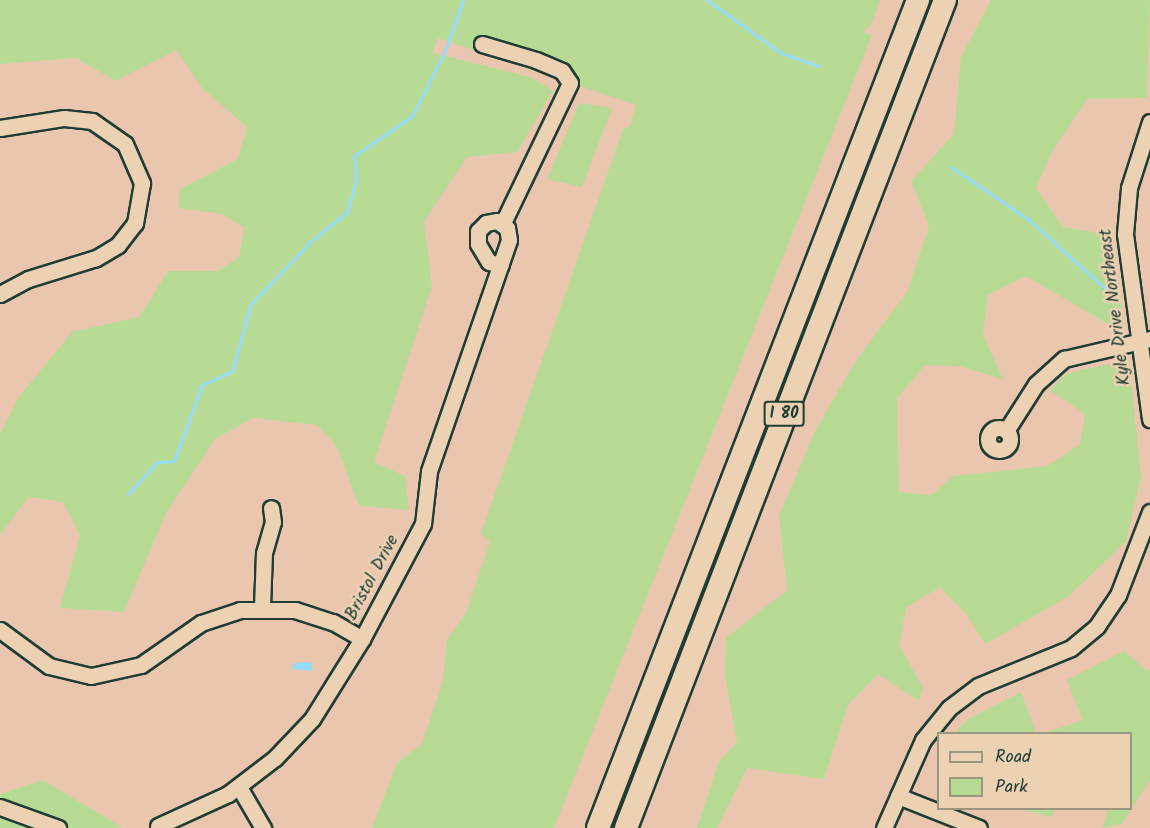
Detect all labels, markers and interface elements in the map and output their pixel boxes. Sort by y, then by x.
street label: Kyle Drive Northeast [1096,227,1136,387]
road number: I 80 [763,401,805,427]
street label: Bristol Drive [341,532,405,624]
legend [937,732,1132,810]
text: Road [995,743,1031,772]
text: Park [995,773,1028,802]

